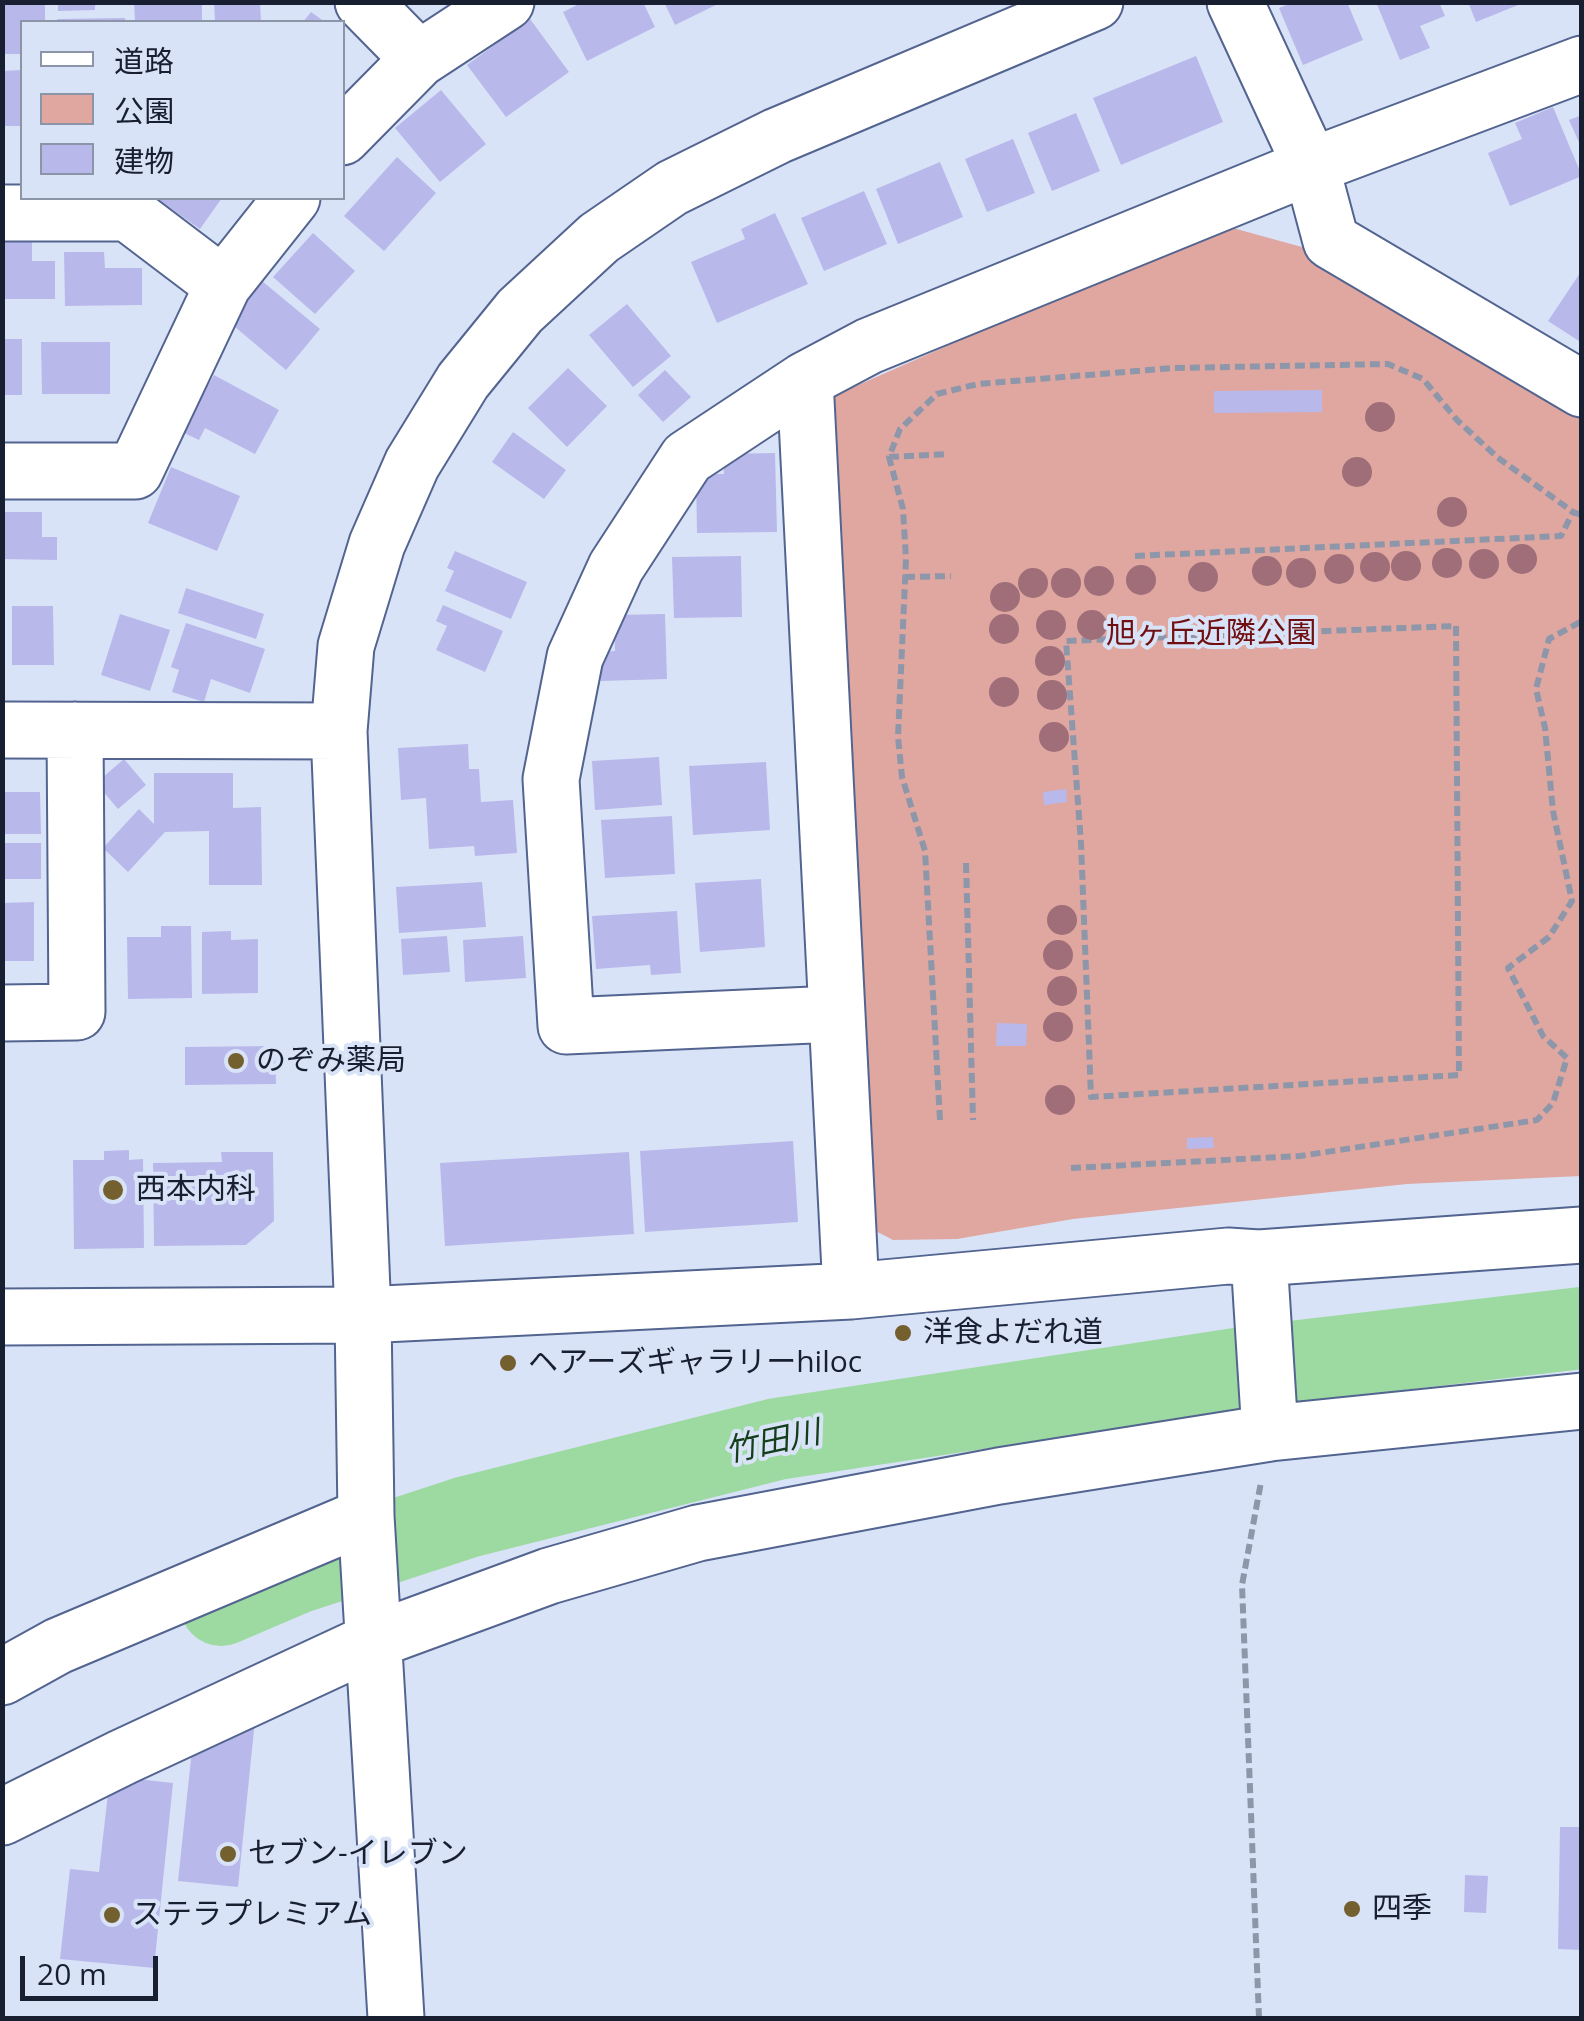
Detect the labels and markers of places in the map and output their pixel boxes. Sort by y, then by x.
place label: のぞみ薬局 [256,1043,406,1079]
marker: のぞみ薬局 [225,1050,247,1072]
place label: 西本内科 [136,1172,256,1208]
marker: 西本内科 [100,1177,126,1203]
place label: 洋食よだれ道 [923,1315,1103,1351]
marker: 洋食よだれ道 [892,1322,914,1344]
place label: ヘアーズギャラリーhiloc [528,1345,862,1381]
marker: ヘアーズギャラリーhiloc [497,1352,519,1374]
place label: セブン-イレブン [248,1836,468,1872]
marker: セブン-イレブン [217,1843,239,1865]
place label: 四季 [1372,1891,1432,1927]
place label: ステラプレミアム [132,1897,372,1933]
marker: 四季 [1341,1898,1363,1920]
marker: ステラプレミアム [101,1904,123,1926]

